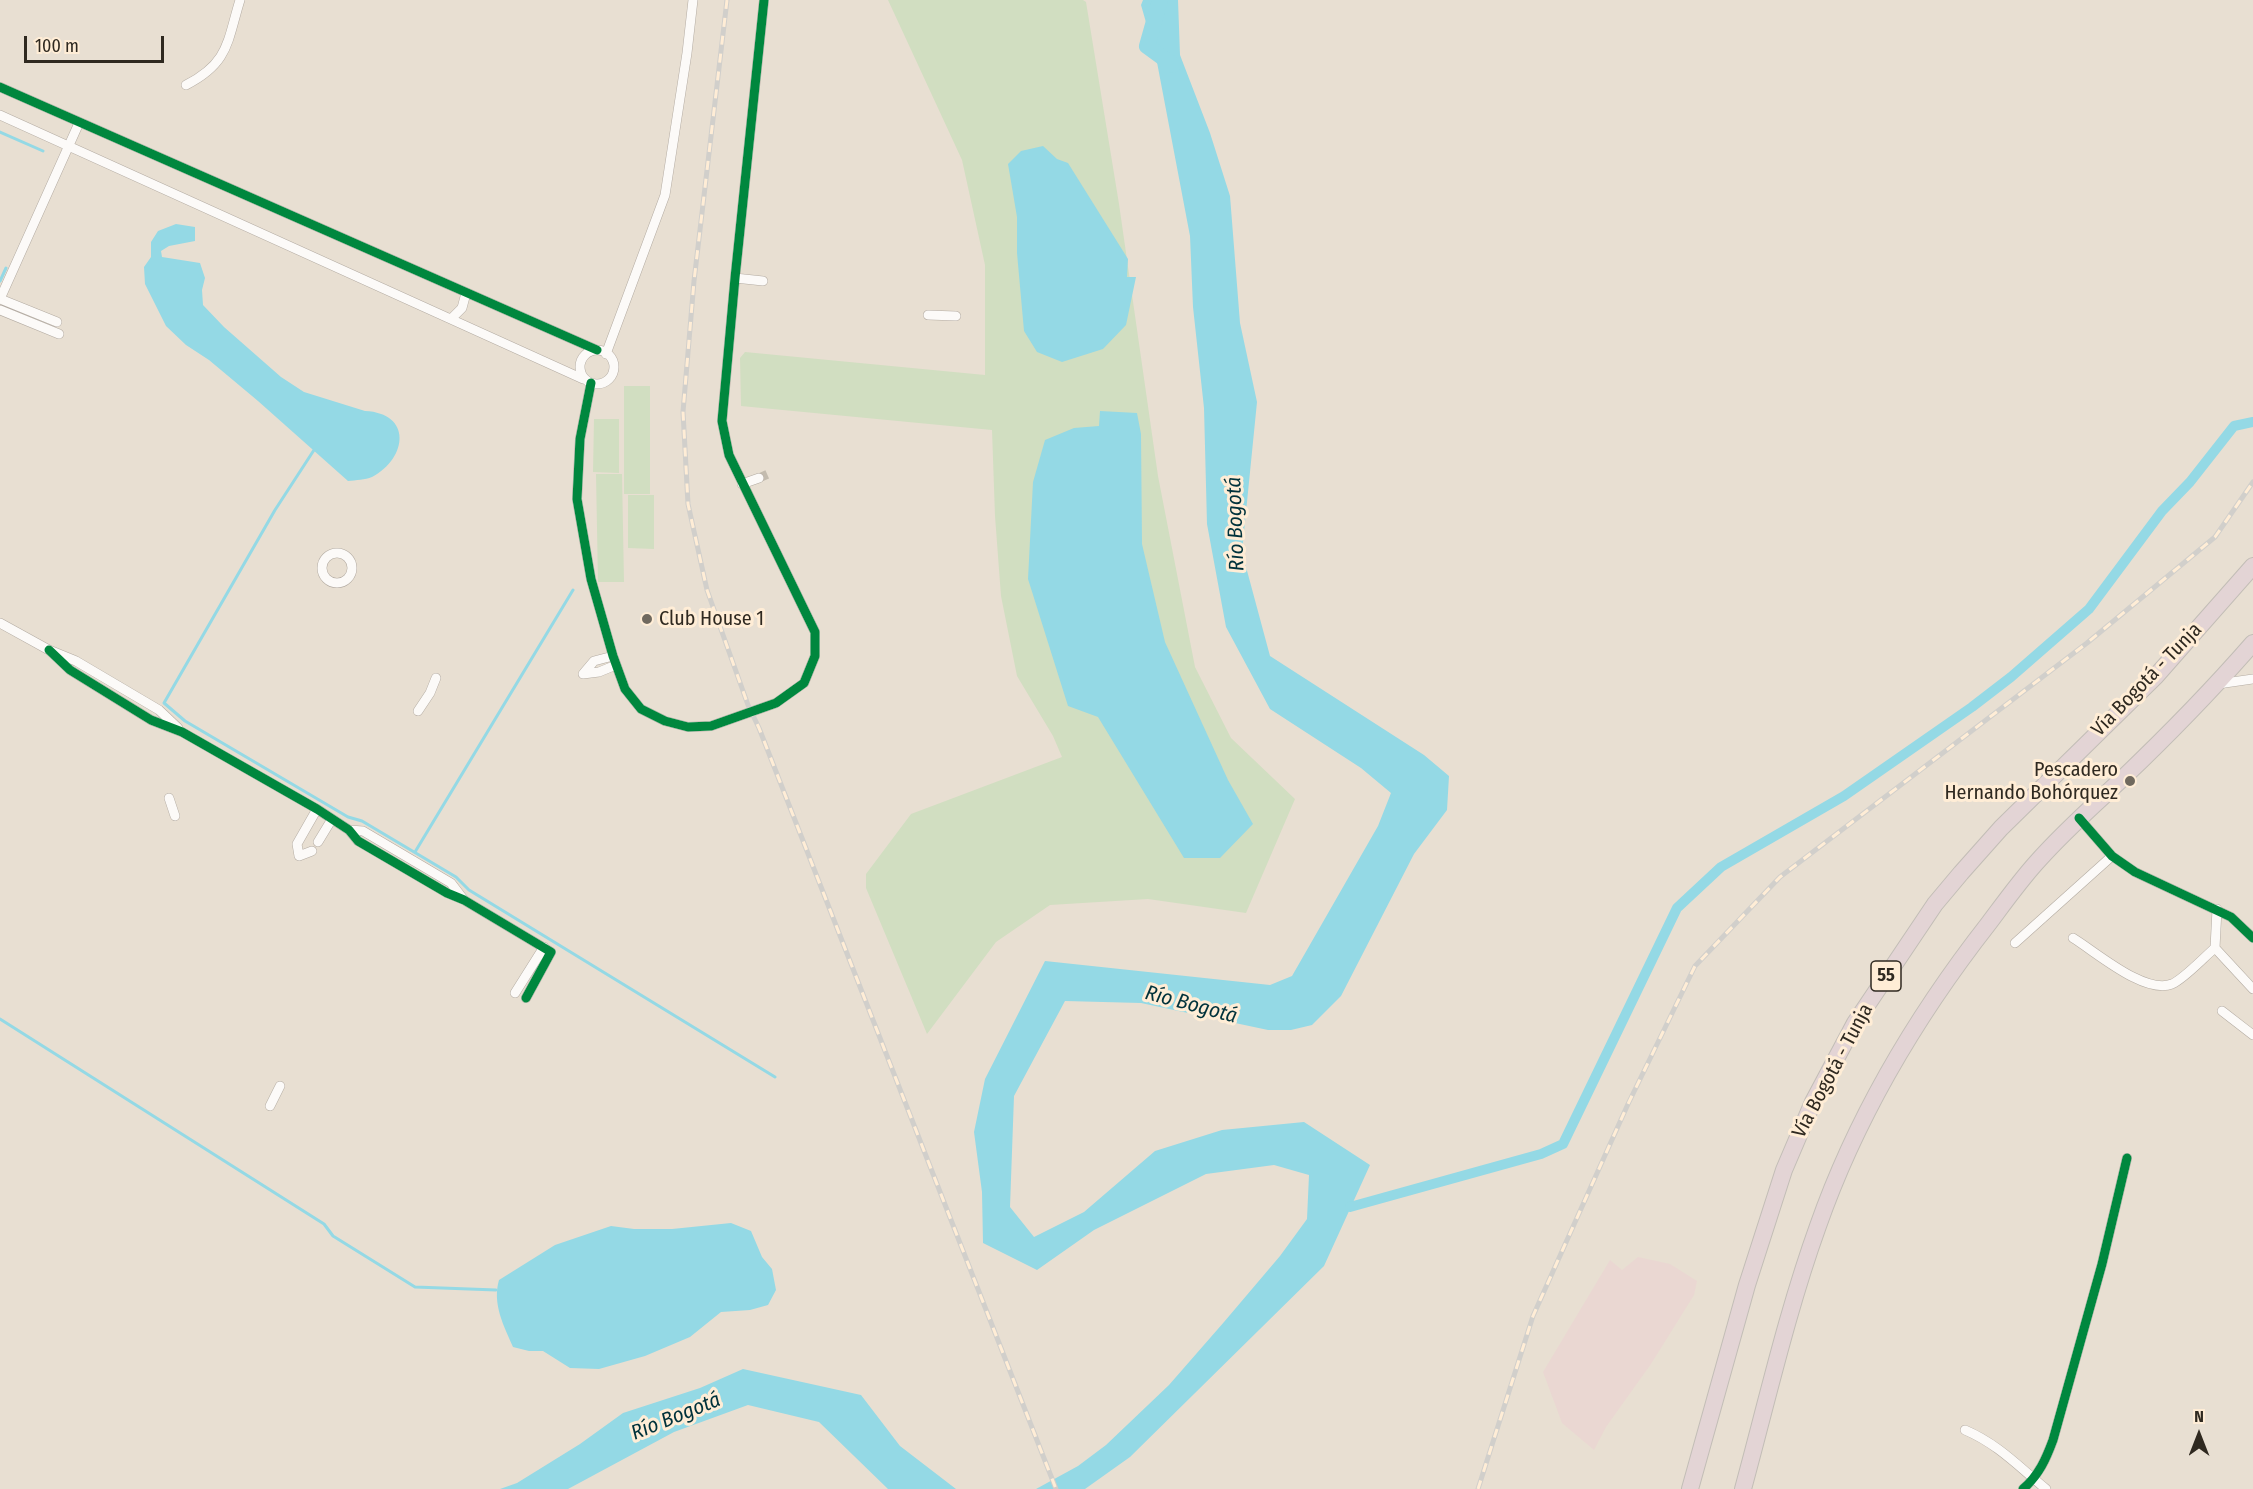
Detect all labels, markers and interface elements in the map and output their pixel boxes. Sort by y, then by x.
scale bar [27,24,166,62]
text: 100 m [35,35,79,57]
water label: Río Bogotá [1222,476,1250,572]
place label: Club House 1 [659,607,764,631]
marker: Club House 1 [640,612,654,626]
street label: Vía Bogotá - Tunja [2087,618,2207,742]
place label: Pescadero Hernando Bohórquez [1944,758,2118,805]
marker: Pescadero Hernando Bohórquez [2123,774,2137,788]
road number: 55 [1871,961,1901,991]
water label: Río Bogotá [1142,981,1240,1029]
street label: Vía Bogotá - Tunja [1788,1000,1878,1142]
water label: Río Bogotá [628,1388,724,1446]
north arrow [2169,1405,2229,1465]
text: N [2194,1407,2204,1426]

